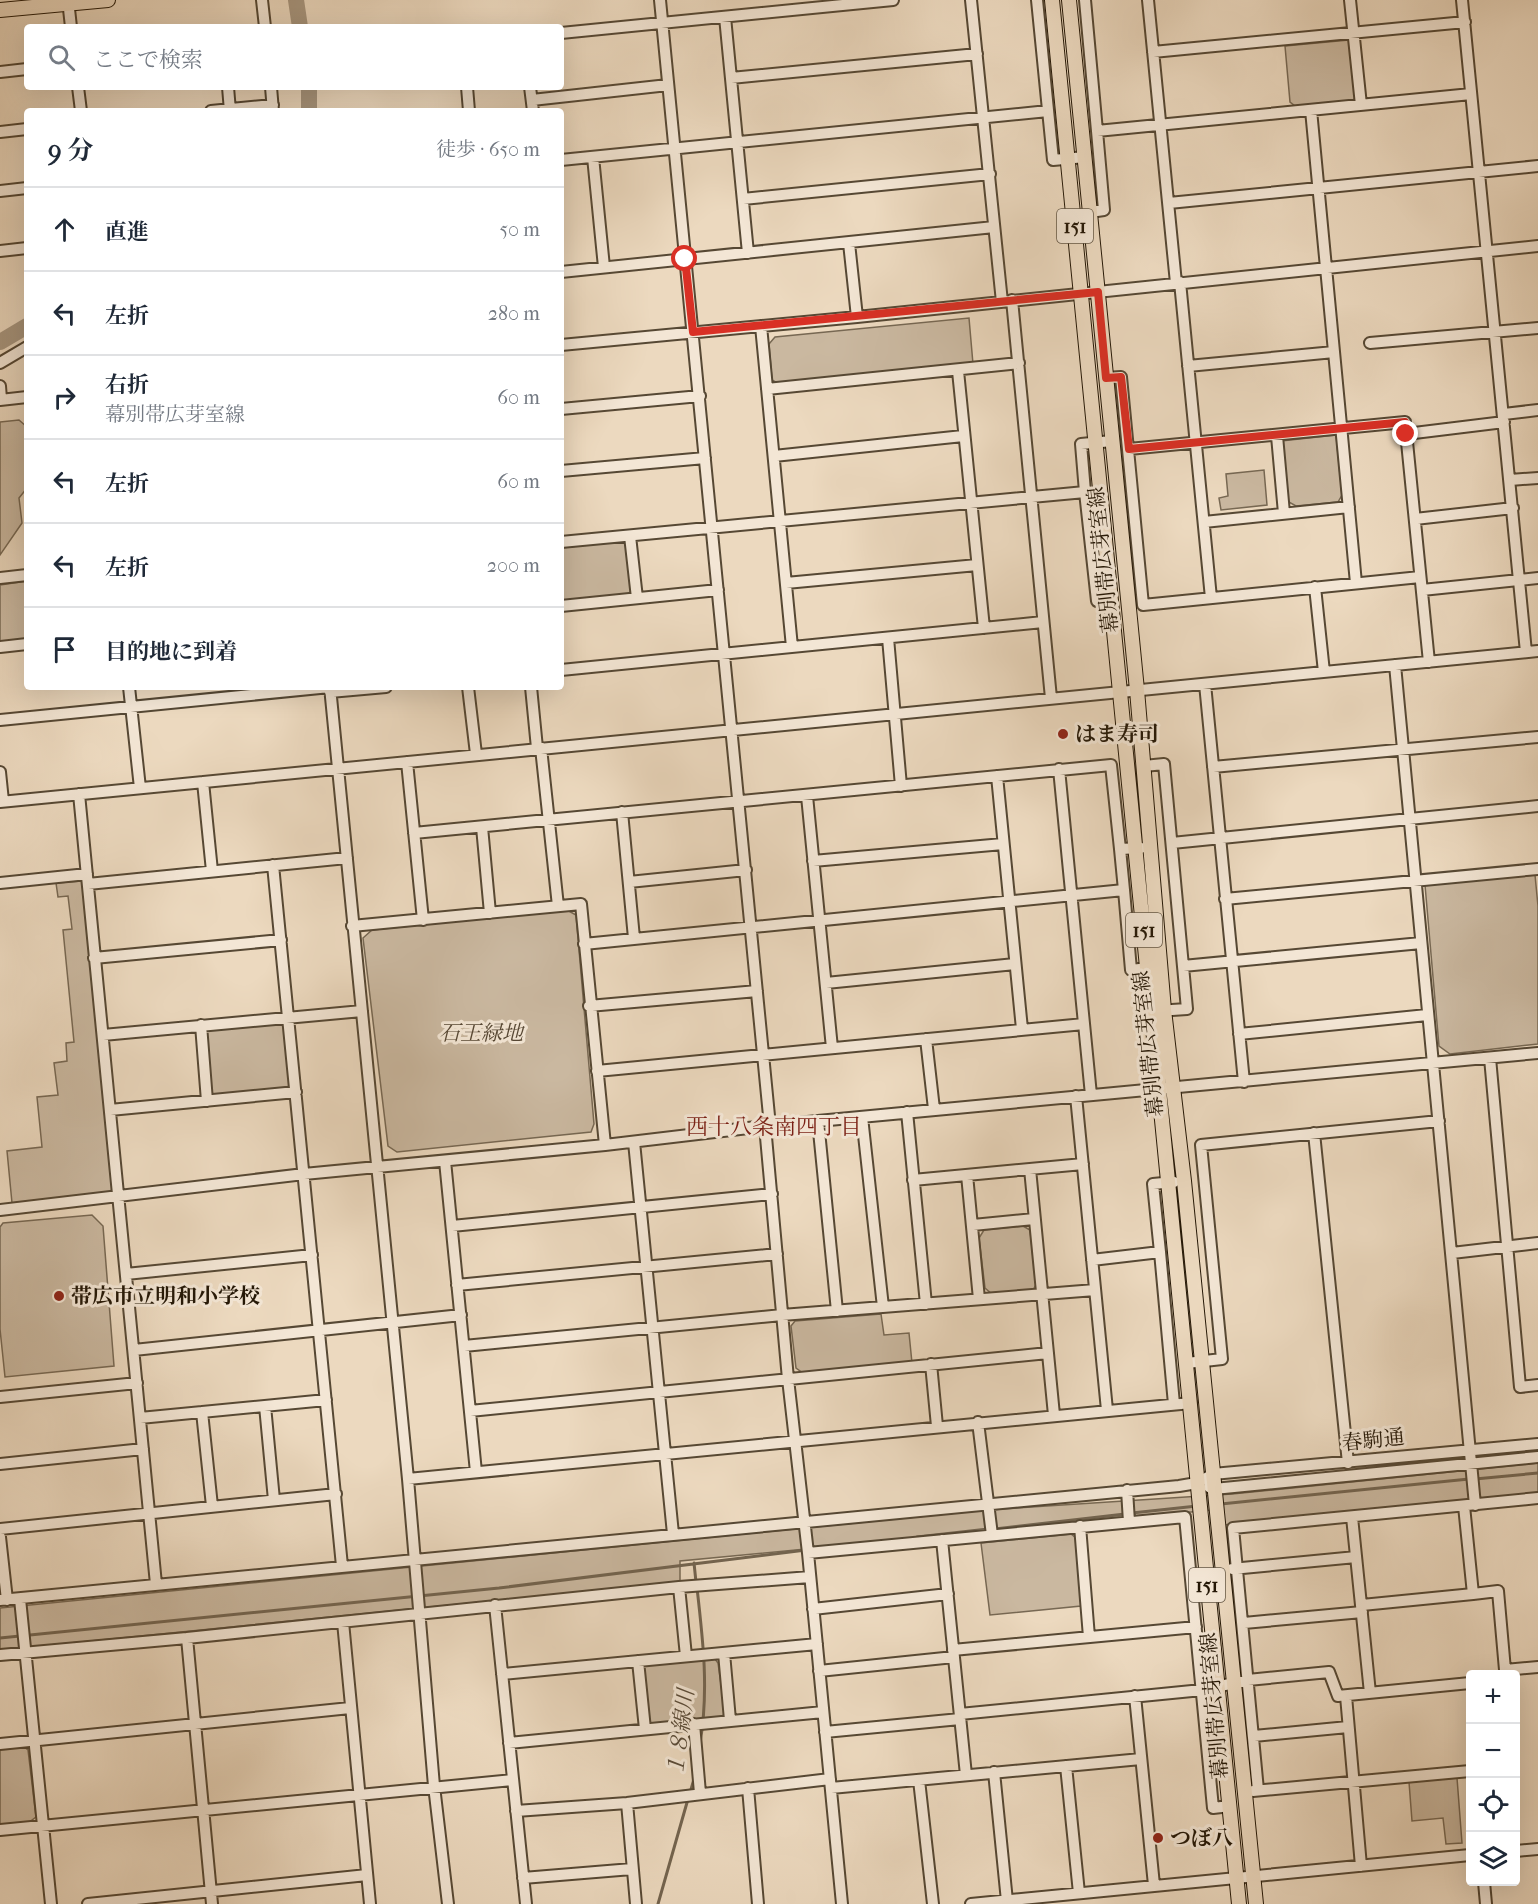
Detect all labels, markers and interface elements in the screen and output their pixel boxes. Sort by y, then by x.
search box [24,24,564,90]
icon: search [45,41,78,74]
text: ここで検索 [93,47,203,73]
text: 9 分 [48,135,93,166]
text: 徒歩 · 650 m [436,138,540,161]
road number: 151 [1057,209,1093,243]
icon: ahead [48,213,81,246]
text: 50 m [499,218,540,241]
text: 直進 [105,219,149,245]
route start [671,245,697,271]
icon: left [48,297,81,330]
text: 280 m [488,302,540,325]
text: 左折 [105,303,149,329]
text: 右折 [105,372,149,398]
icon: right [48,381,81,414]
text: 60 m [497,386,540,409]
text: 幕別帯広芽室線 [105,403,245,426]
route end [1392,420,1418,446]
icon: left [48,465,81,498]
text: 60 m [497,470,540,493]
text: 左折 [105,471,149,497]
street label: 幕別帯広芽室線 [1083,486,1123,634]
icon: left [48,549,81,582]
text: 200 m [487,554,540,577]
text: 左折 [105,555,149,581]
icon: arrive [48,633,81,666]
text: 目的地に到着 [105,639,237,665]
place label: はま寿司 [1075,722,1159,746]
marker: はま寿司 [1056,727,1070,741]
road number: 151 [1126,913,1162,947]
street label: 幕別帯広芽室線 [1128,970,1168,1118]
park label: 石王緑地 [439,1021,525,1045]
district label: 西十八条南四丁目 [686,1114,862,1140]
place label: 帯広市立明和小学校 [71,1284,260,1308]
marker: 帯広市立明和小学校 [52,1289,66,1303]
street label: 春駒通 [1340,1425,1406,1455]
road number: 151 [1189,1568,1225,1602]
street label: 幕別帯広芽室線 [1196,1632,1232,1780]
map controls [1466,1670,1520,1886]
button: + [1466,1670,1520,1724]
water label: １８線川 [663,1686,700,1778]
button: − [1466,1724,1520,1778]
button: locate [1466,1778,1520,1832]
place label: つぼ八 [1170,1826,1233,1850]
marker: つぼ八 [1151,1831,1165,1845]
button: layers [1466,1832,1520,1886]

